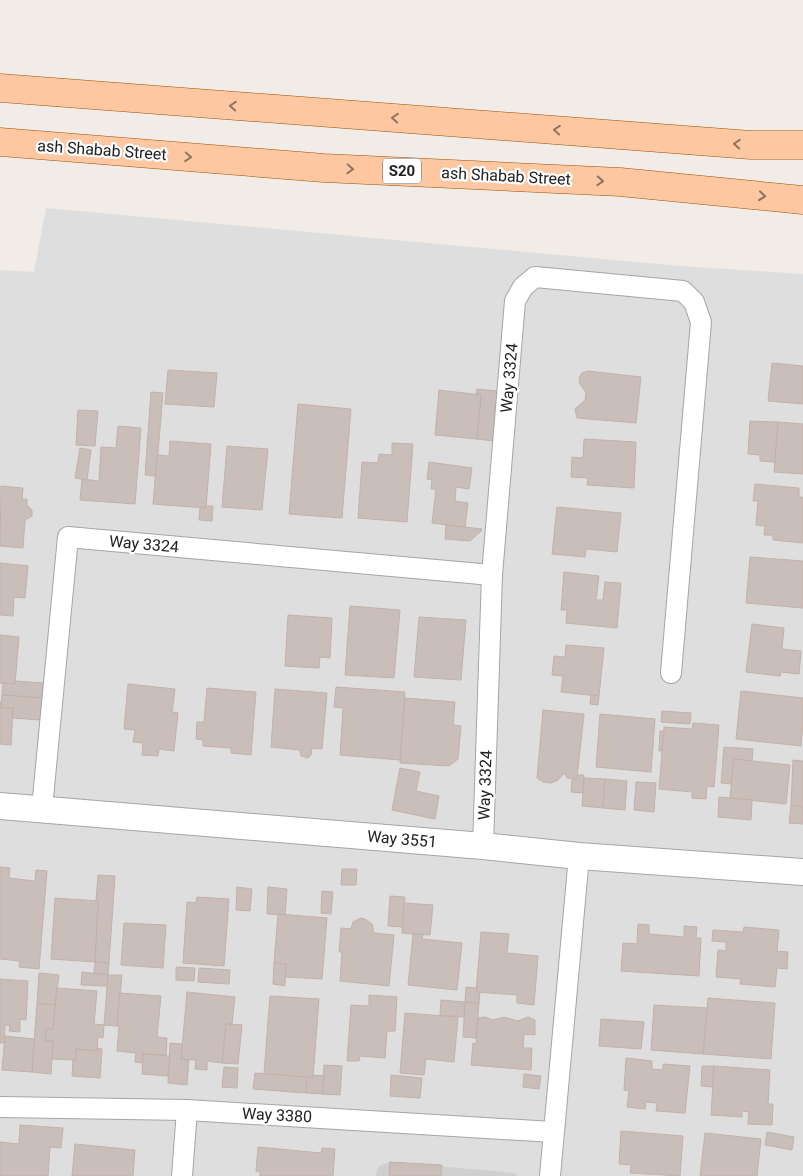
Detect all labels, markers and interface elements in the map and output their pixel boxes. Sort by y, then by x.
one-way arrow [229,100,237,111]
one-way arrow [391,113,399,124]
one-way arrow [553,125,561,136]
street label: ash Shabab Street [37,136,167,164]
one-way arrow [733,138,741,149]
one-way arrow [184,151,192,162]
road number: S20 [383,158,421,184]
street label: ash Shabab Street [441,163,571,189]
one-way arrow [346,164,354,174]
one-way arrow [596,176,604,186]
one-way arrow [758,190,766,201]
street label: Way 3324 [496,342,522,414]
street label: Way 3324 [108,531,180,557]
street label: Way 3324 [474,750,496,820]
street label: Way 3551 [366,826,438,852]
street label: Way 3380 [242,1104,312,1126]

